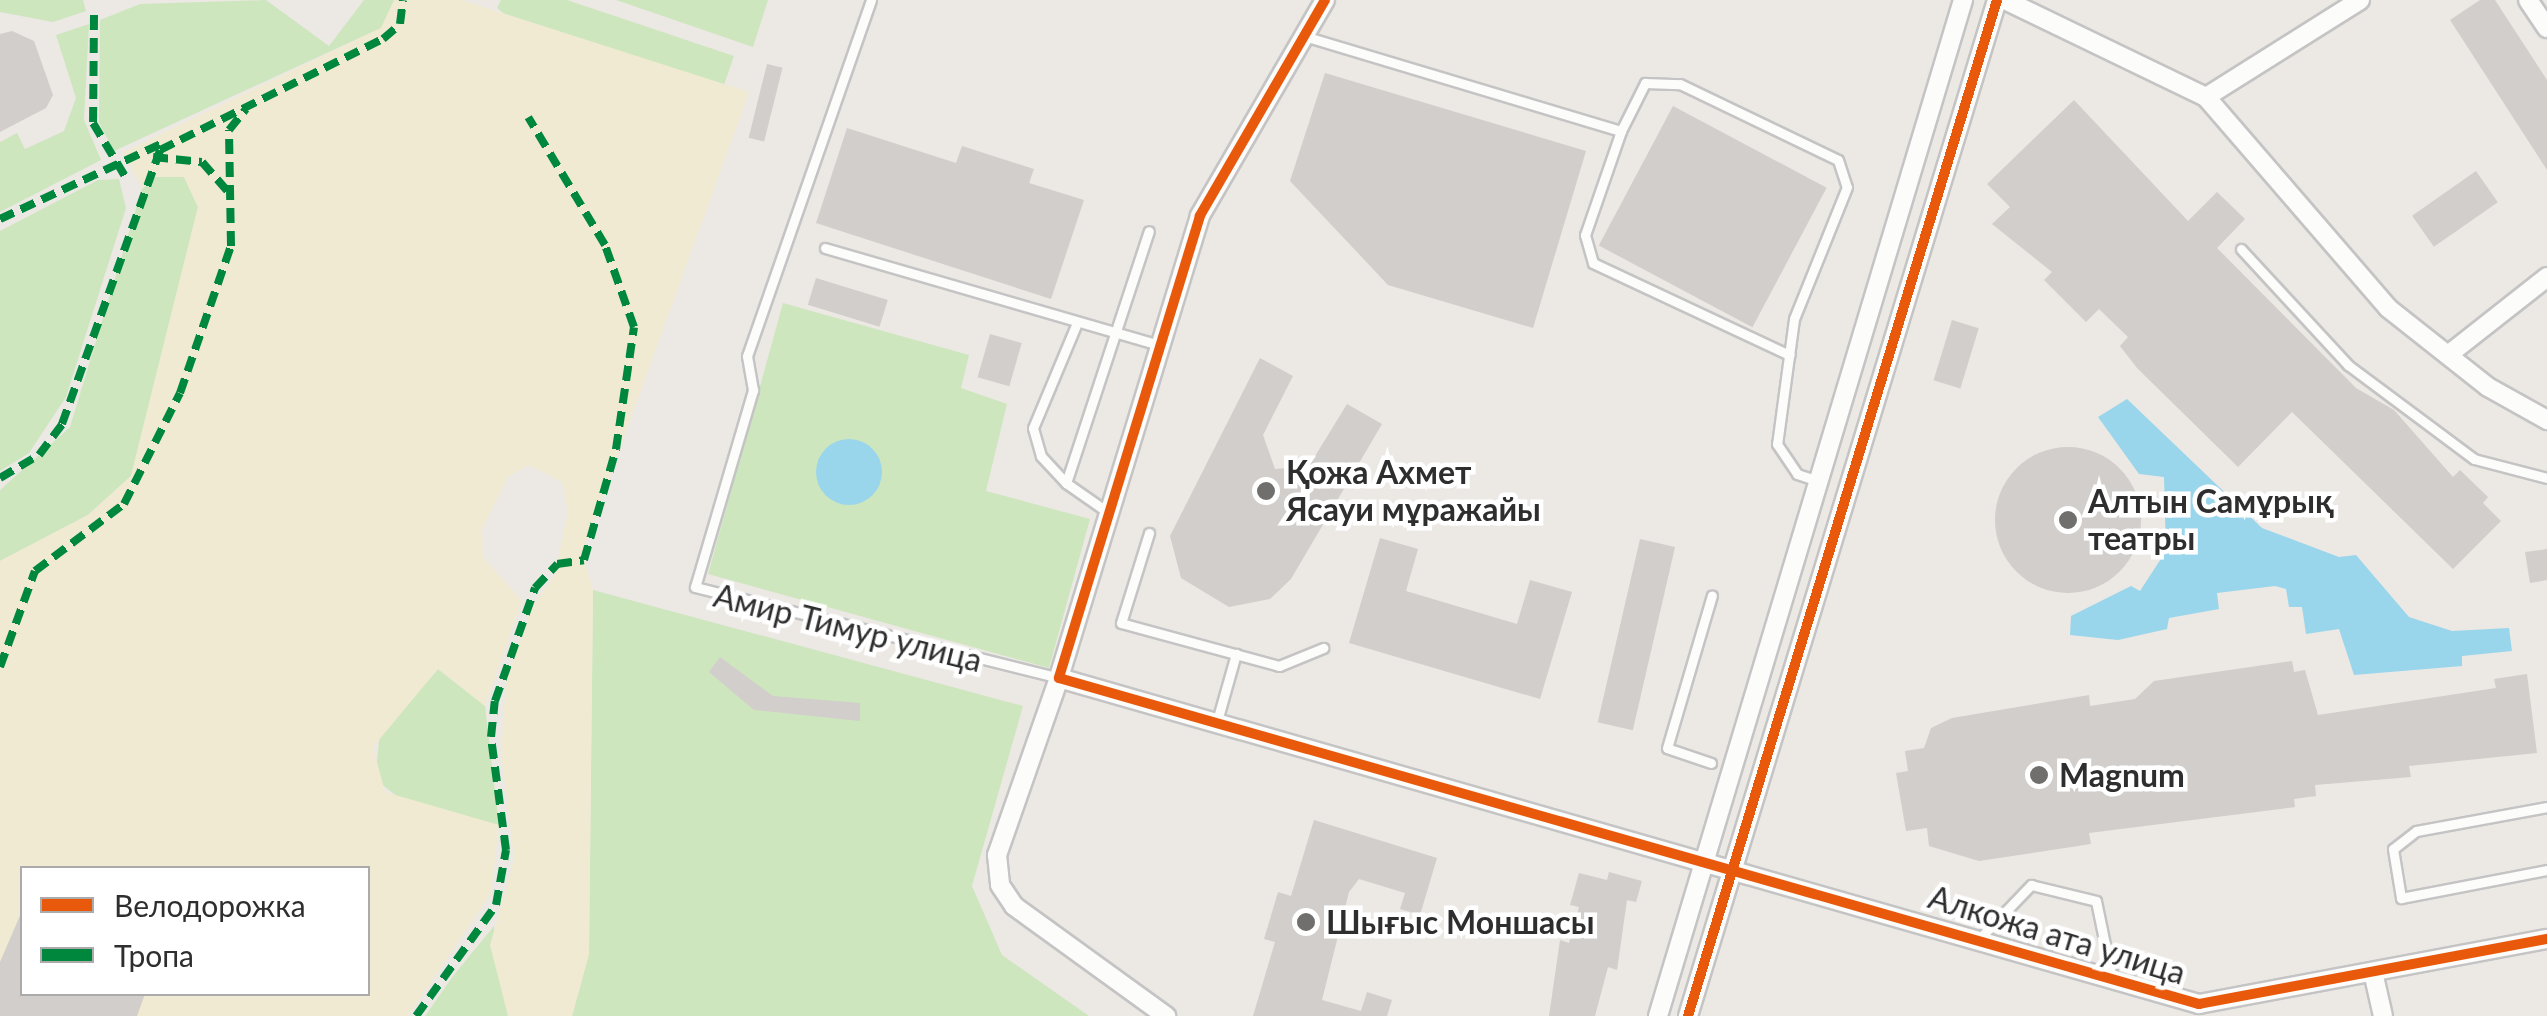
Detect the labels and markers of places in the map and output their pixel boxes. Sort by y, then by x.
place label: Қожа Ахмет Ясауи мұражайы [1286,454,1541,529]
marker: Қожа Ахмет Ясауи мұражайы [1255,480,1277,502]
place label: Алтын Самұрық театры [2088,483,2334,558]
marker: Алтын Самұрық театры [2057,509,2079,531]
place label: Magnum [2059,756,2185,794]
marker: Magnum [2028,764,2050,786]
place label: Шығыс Моншасы [1326,903,1594,941]
marker: Шығыс Моншасы [1295,911,1317,933]

